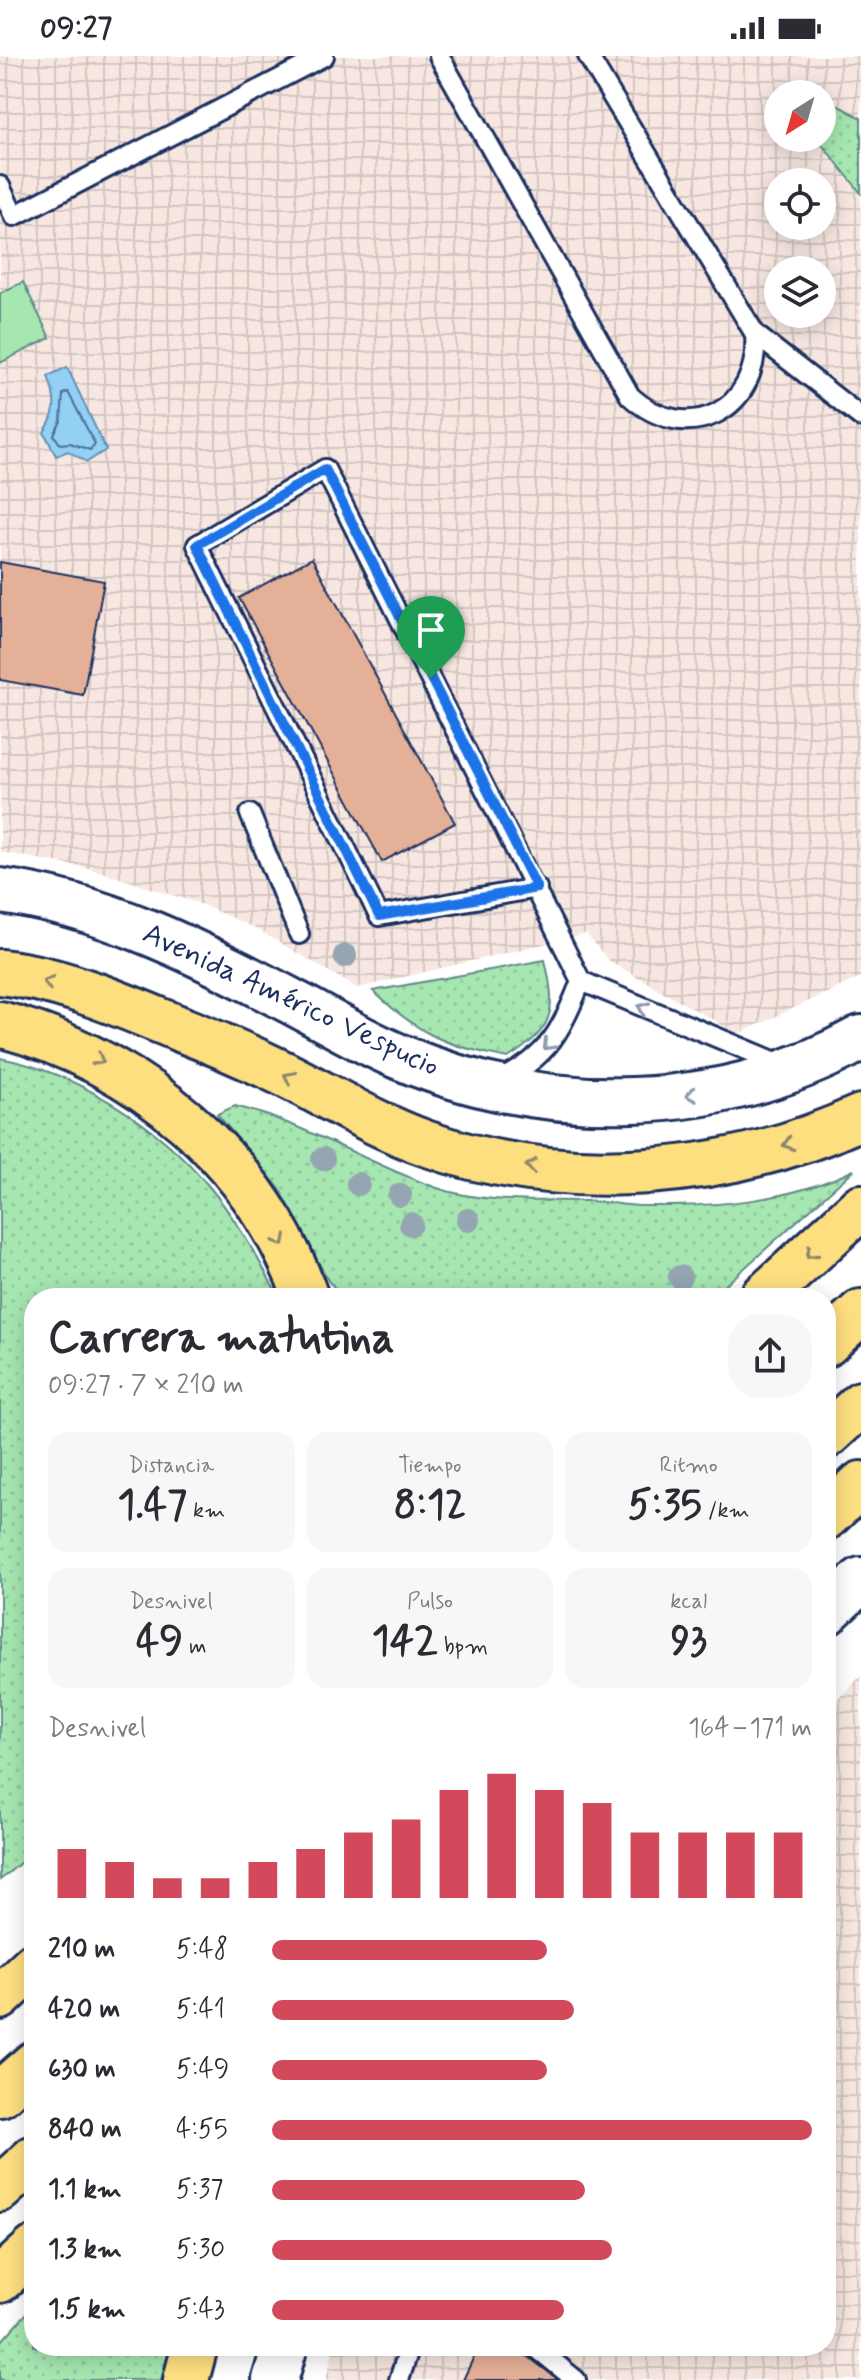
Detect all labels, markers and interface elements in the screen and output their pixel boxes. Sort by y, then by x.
text: 09:27 [40,9,112,48]
north arrow [764,80,836,152]
map controls [764,80,836,328]
button: locate [764,168,836,240]
button: layers [764,256,836,328]
pin [397,596,465,678]
icon: arrive [409,608,453,652]
street label: Avenida Américo Vespucio [136,914,446,1086]
one-way arrow [41,974,55,991]
one-way arrow [637,1001,652,1017]
one-way arrow [542,1036,557,1050]
one-way arrow [91,1051,105,1066]
one-way arrow [283,1071,298,1087]
one-way arrow [684,1085,697,1102]
one-way arrow [782,1135,795,1151]
one-way arrow [524,1158,537,1175]
one-way arrow [271,1233,286,1247]
one-way arrow [806,1243,821,1257]
text: Carrera matutina [48,1310,394,1368]
button: share [728,1314,812,1398]
text: 09:27 · 7 × 210 m [48,1369,244,1403]
text: Distancia [128,1452,214,1480]
text: Tiempo [398,1452,462,1480]
text: Ritmo [660,1452,718,1480]
text: 1.47 [118,1480,187,1532]
text: 8:12 [394,1480,466,1532]
text: 5:35 [628,1480,702,1532]
text: km [187,1497,225,1525]
text: /km [702,1497,750,1525]
text: Desnivel [130,1588,213,1616]
text: Pulso [407,1588,453,1616]
text: kcal [670,1588,707,1616]
text: 49 [136,1616,183,1668]
text: 142 [372,1616,438,1668]
text: 93 [670,1616,707,1668]
text: m [183,1633,207,1661]
text: bpm [438,1633,488,1661]
text: Desnivel [48,1712,146,1746]
text: 164–171 m [688,1712,812,1746]
text: 210 m [48,1933,115,1967]
text: 5:48 [176,1933,228,1967]
text: 420 m [48,1993,120,2027]
text: 5:41 [176,1993,225,2027]
text: 630 m [48,2053,116,2087]
text: 5:49 [176,2053,229,2087]
text: 840 m [48,2113,122,2147]
text: 4:55 [176,2113,228,2147]
text: 1.1 km [48,2173,122,2207]
text: 5:37 [176,2173,223,2207]
text: 1.3 km [48,2233,122,2267]
text: 5:30 [176,2233,225,2267]
text: 1.5 km [48,2293,126,2327]
text: 5:43 [176,2293,225,2327]

